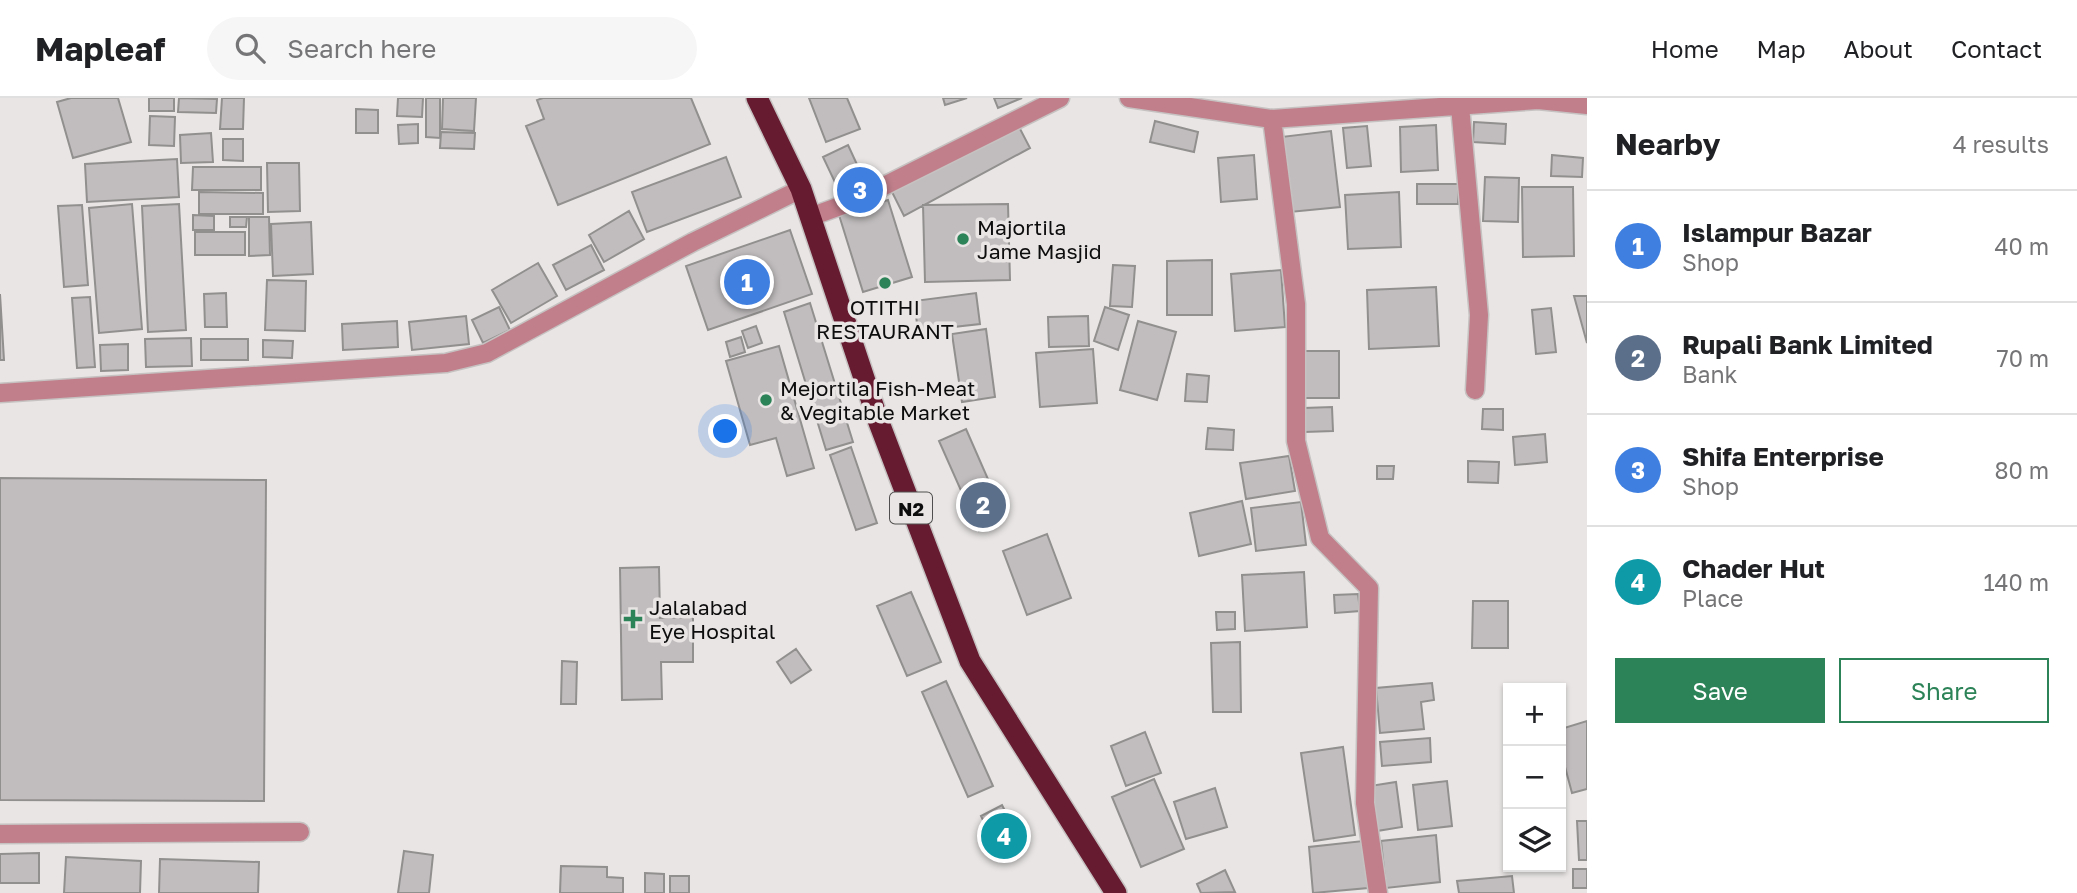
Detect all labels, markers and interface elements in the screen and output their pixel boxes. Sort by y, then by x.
search box [207,17,697,80]
text: Mapleaf [35,29,165,68]
icon: search [231,29,269,67]
text: Search here [287,33,436,64]
text: Home [1651,34,1719,63]
text: Map [1757,34,1806,63]
text: About [1844,34,1913,63]
text: Contact [1951,34,2042,63]
text: Nearby [1615,126,1720,162]
text: 4 results [1953,130,2049,158]
pin: 3 [837,164,883,216]
place label: Majortila Jame Masjid [977,214,1102,264]
text: Islampur Bazar [1682,217,1872,248]
marker: Majortila Jame Masjid [955,231,971,247]
text: 1 [1632,232,1644,260]
text: 40 m [1995,232,2049,260]
text: Shop [1682,248,1739,276]
pin: 1 [724,256,770,308]
marker: OTITHI RESTAURANT [877,275,893,291]
place label: OTITHI RESTAURANT [816,294,954,344]
text: Rupali Bank Limited [1682,329,1933,360]
text: 2 [1631,344,1645,372]
text: 70 m [1996,344,2049,372]
text: Bank [1682,360,1738,388]
place label: Mejortila Fish-Meat & Vegitable Market [780,375,975,425]
marker: Mejortila Fish-Meat & Vegitable Market [758,392,774,408]
your location [708,414,742,448]
text: Shifa Enterprise [1682,441,1884,472]
text: 3 [1631,456,1645,484]
text: 80 m [1995,456,2049,484]
text: Shop [1682,472,1739,500]
pin: 2 [960,479,1006,531]
road number: N2 [890,492,932,524]
text: Chader Hut [1682,553,1825,584]
text: 4 [1631,568,1645,596]
text: 140 m [1983,568,2049,596]
text: Place [1682,584,1743,612]
place label: Jalalabad Eye Hospital [649,594,776,644]
marker: Jalalabad Eye Hospital [623,609,643,629]
button: Save [1615,658,1825,723]
button: Share [1839,658,2049,723]
map controls [1503,683,1566,872]
button: + [1503,683,1566,746]
button: − [1503,746,1566,809]
button: layers [1503,809,1566,872]
pin: 4 [981,810,1027,862]

